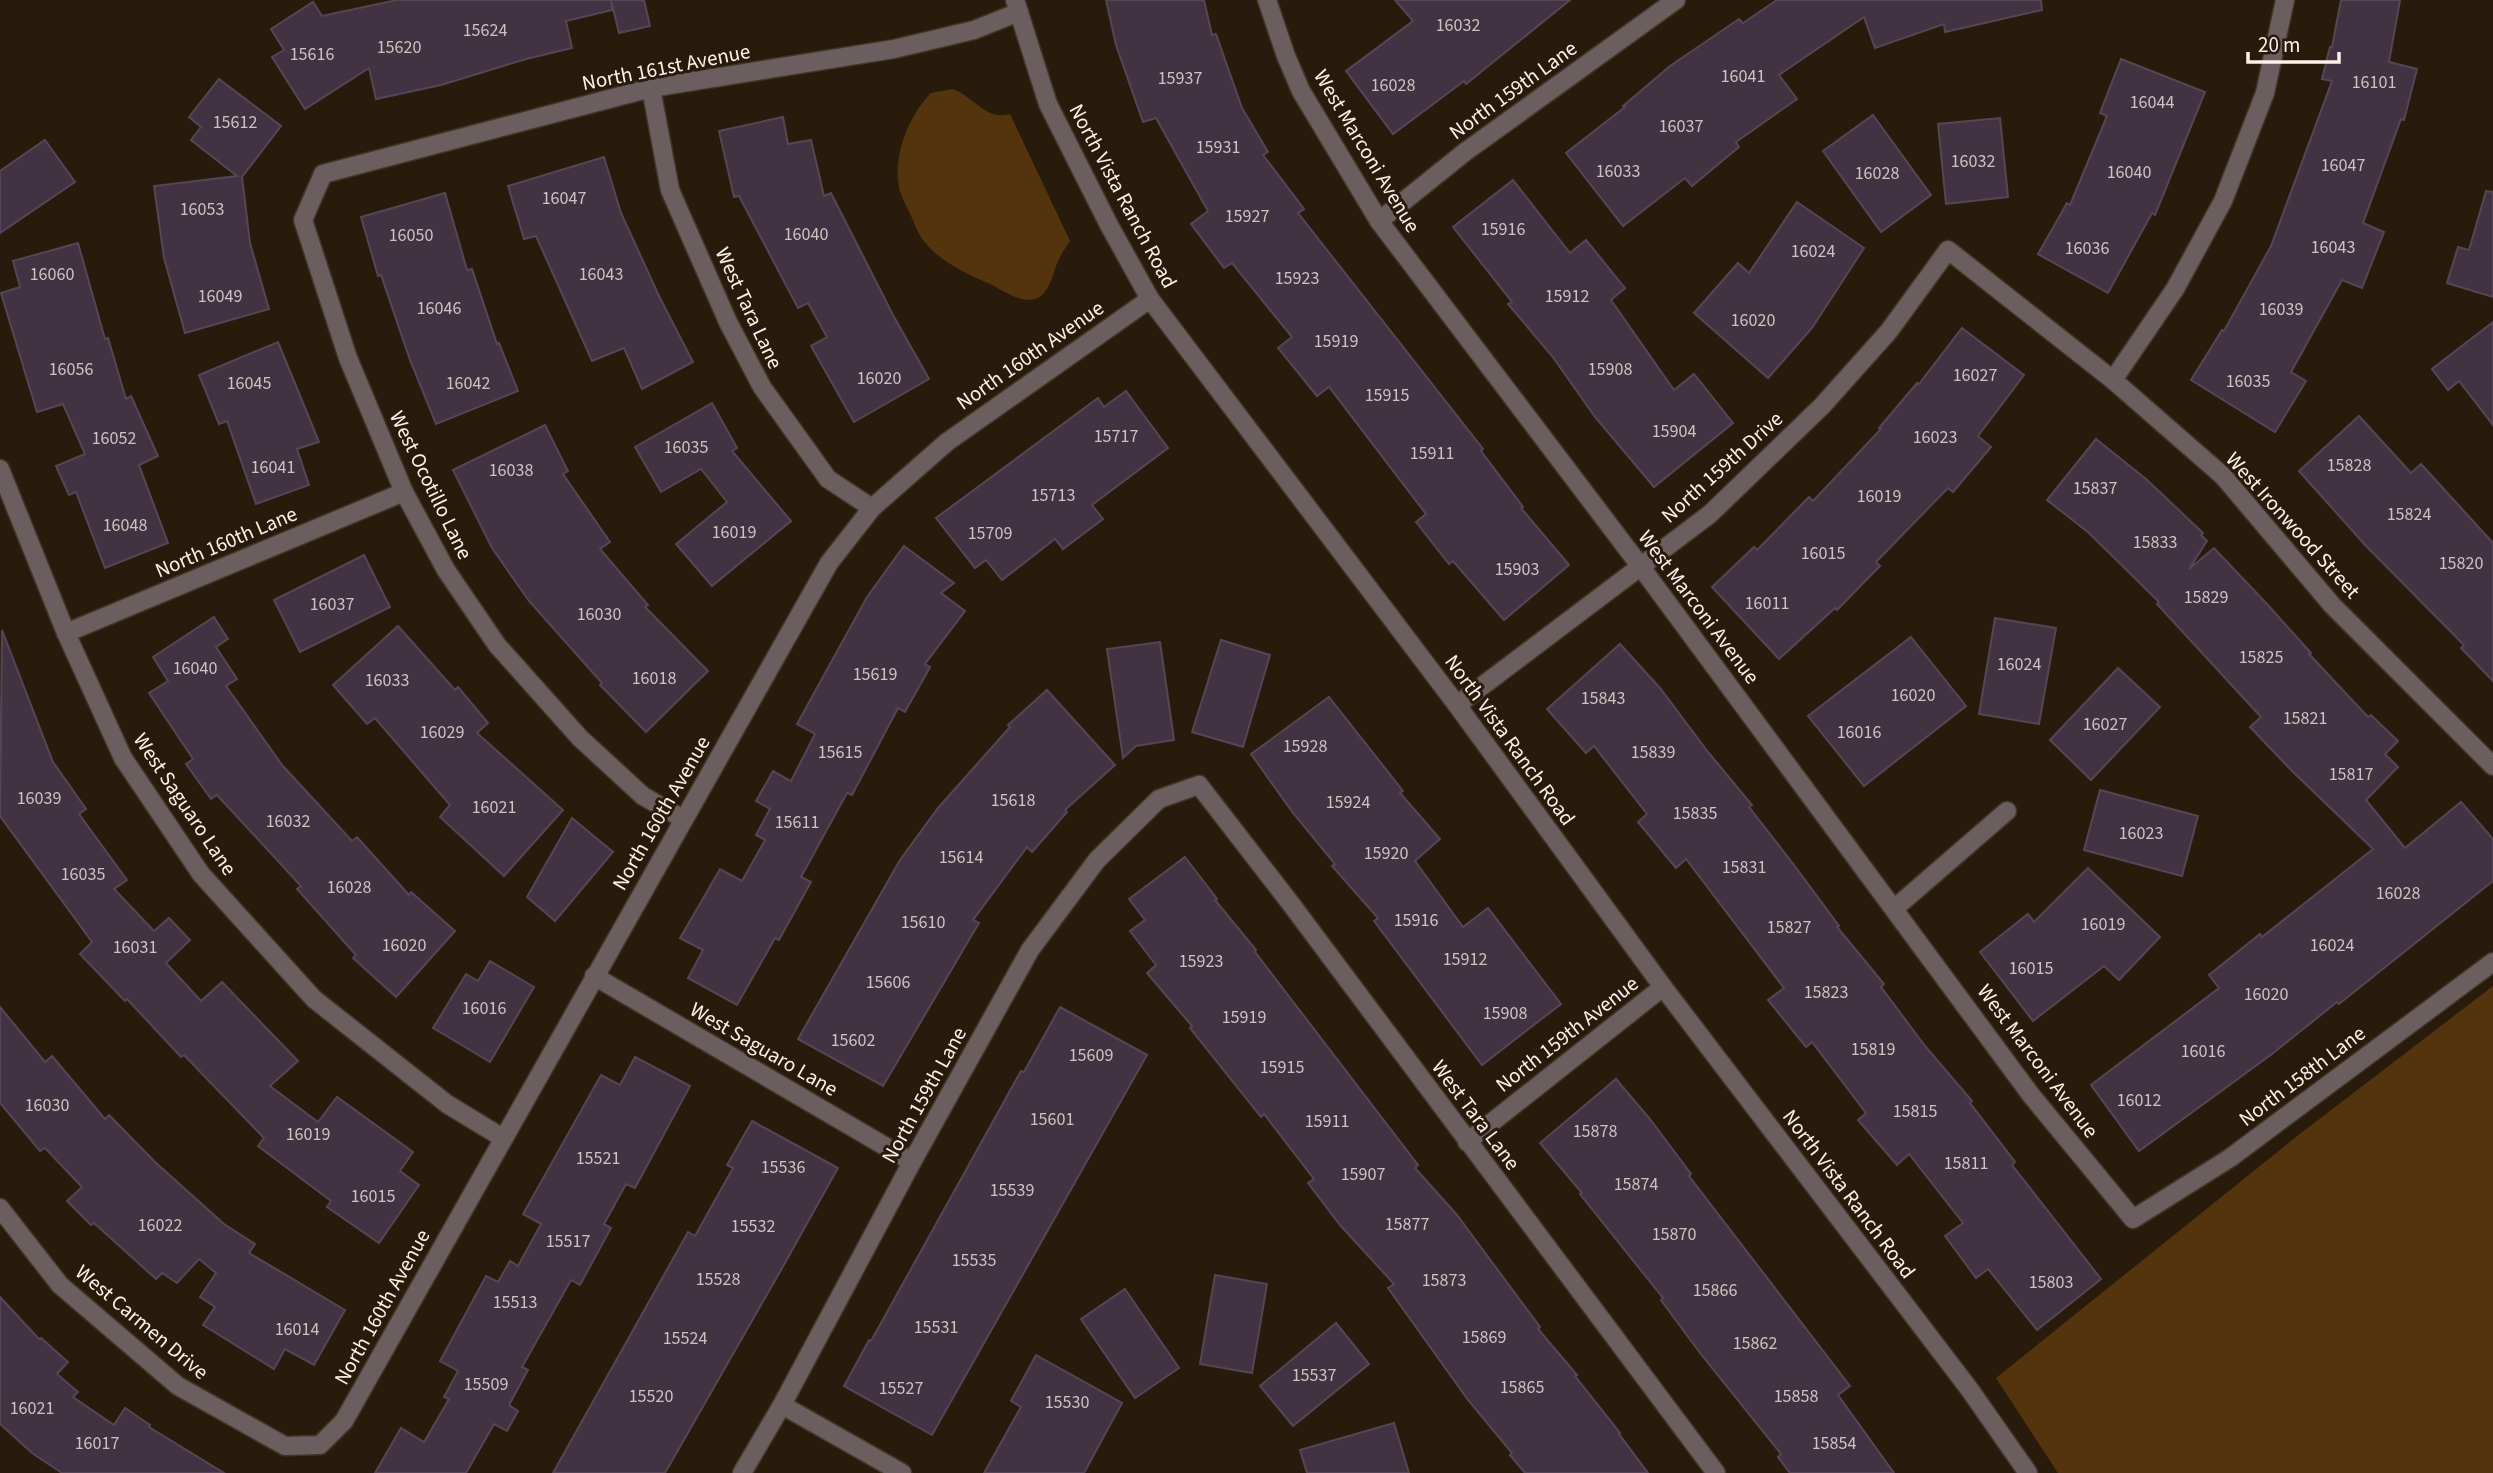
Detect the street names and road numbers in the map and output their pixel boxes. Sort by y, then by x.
street label: North 159th Lane [1443,33,1583,147]
street label: North 161st Avenue [579,36,753,98]
street label: West Marconi Avenue [1306,64,1428,238]
street label: North Vista Ranch Road [1062,98,1184,294]
street label: West Tara Lane [708,242,790,374]
street label: North 160th Avenue [950,293,1110,417]
street label: North 159th Drive [1655,404,1789,530]
street label: West Ocotillo Lane [382,406,480,564]
street label: West Ironwood Street [2219,445,2367,605]
street label: North 160th Lane [150,499,302,585]
street label: West Marconi Avenue [1631,524,1767,690]
street label: North Vista Ranch Road [1438,648,1582,832]
street label: West Saguaro Lane [126,727,244,881]
street label: North 160th Avenue [605,730,717,896]
street label: North 159th Avenue [1489,969,1645,1099]
street label: West Marconi Avenue [1970,978,2106,1144]
street label: West Saguaro Lane [684,994,844,1104]
street label: North 158th Lane [2232,1018,2372,1134]
street label: North 159th Lane [874,1021,974,1169]
street label: West Tara Lane [1425,1054,1527,1176]
street label: North Vista Ranch Road [1775,1103,1923,1285]
street label: North 160th Avenue [327,1224,437,1390]
street label: West Carmen Drive [69,1257,215,1387]

